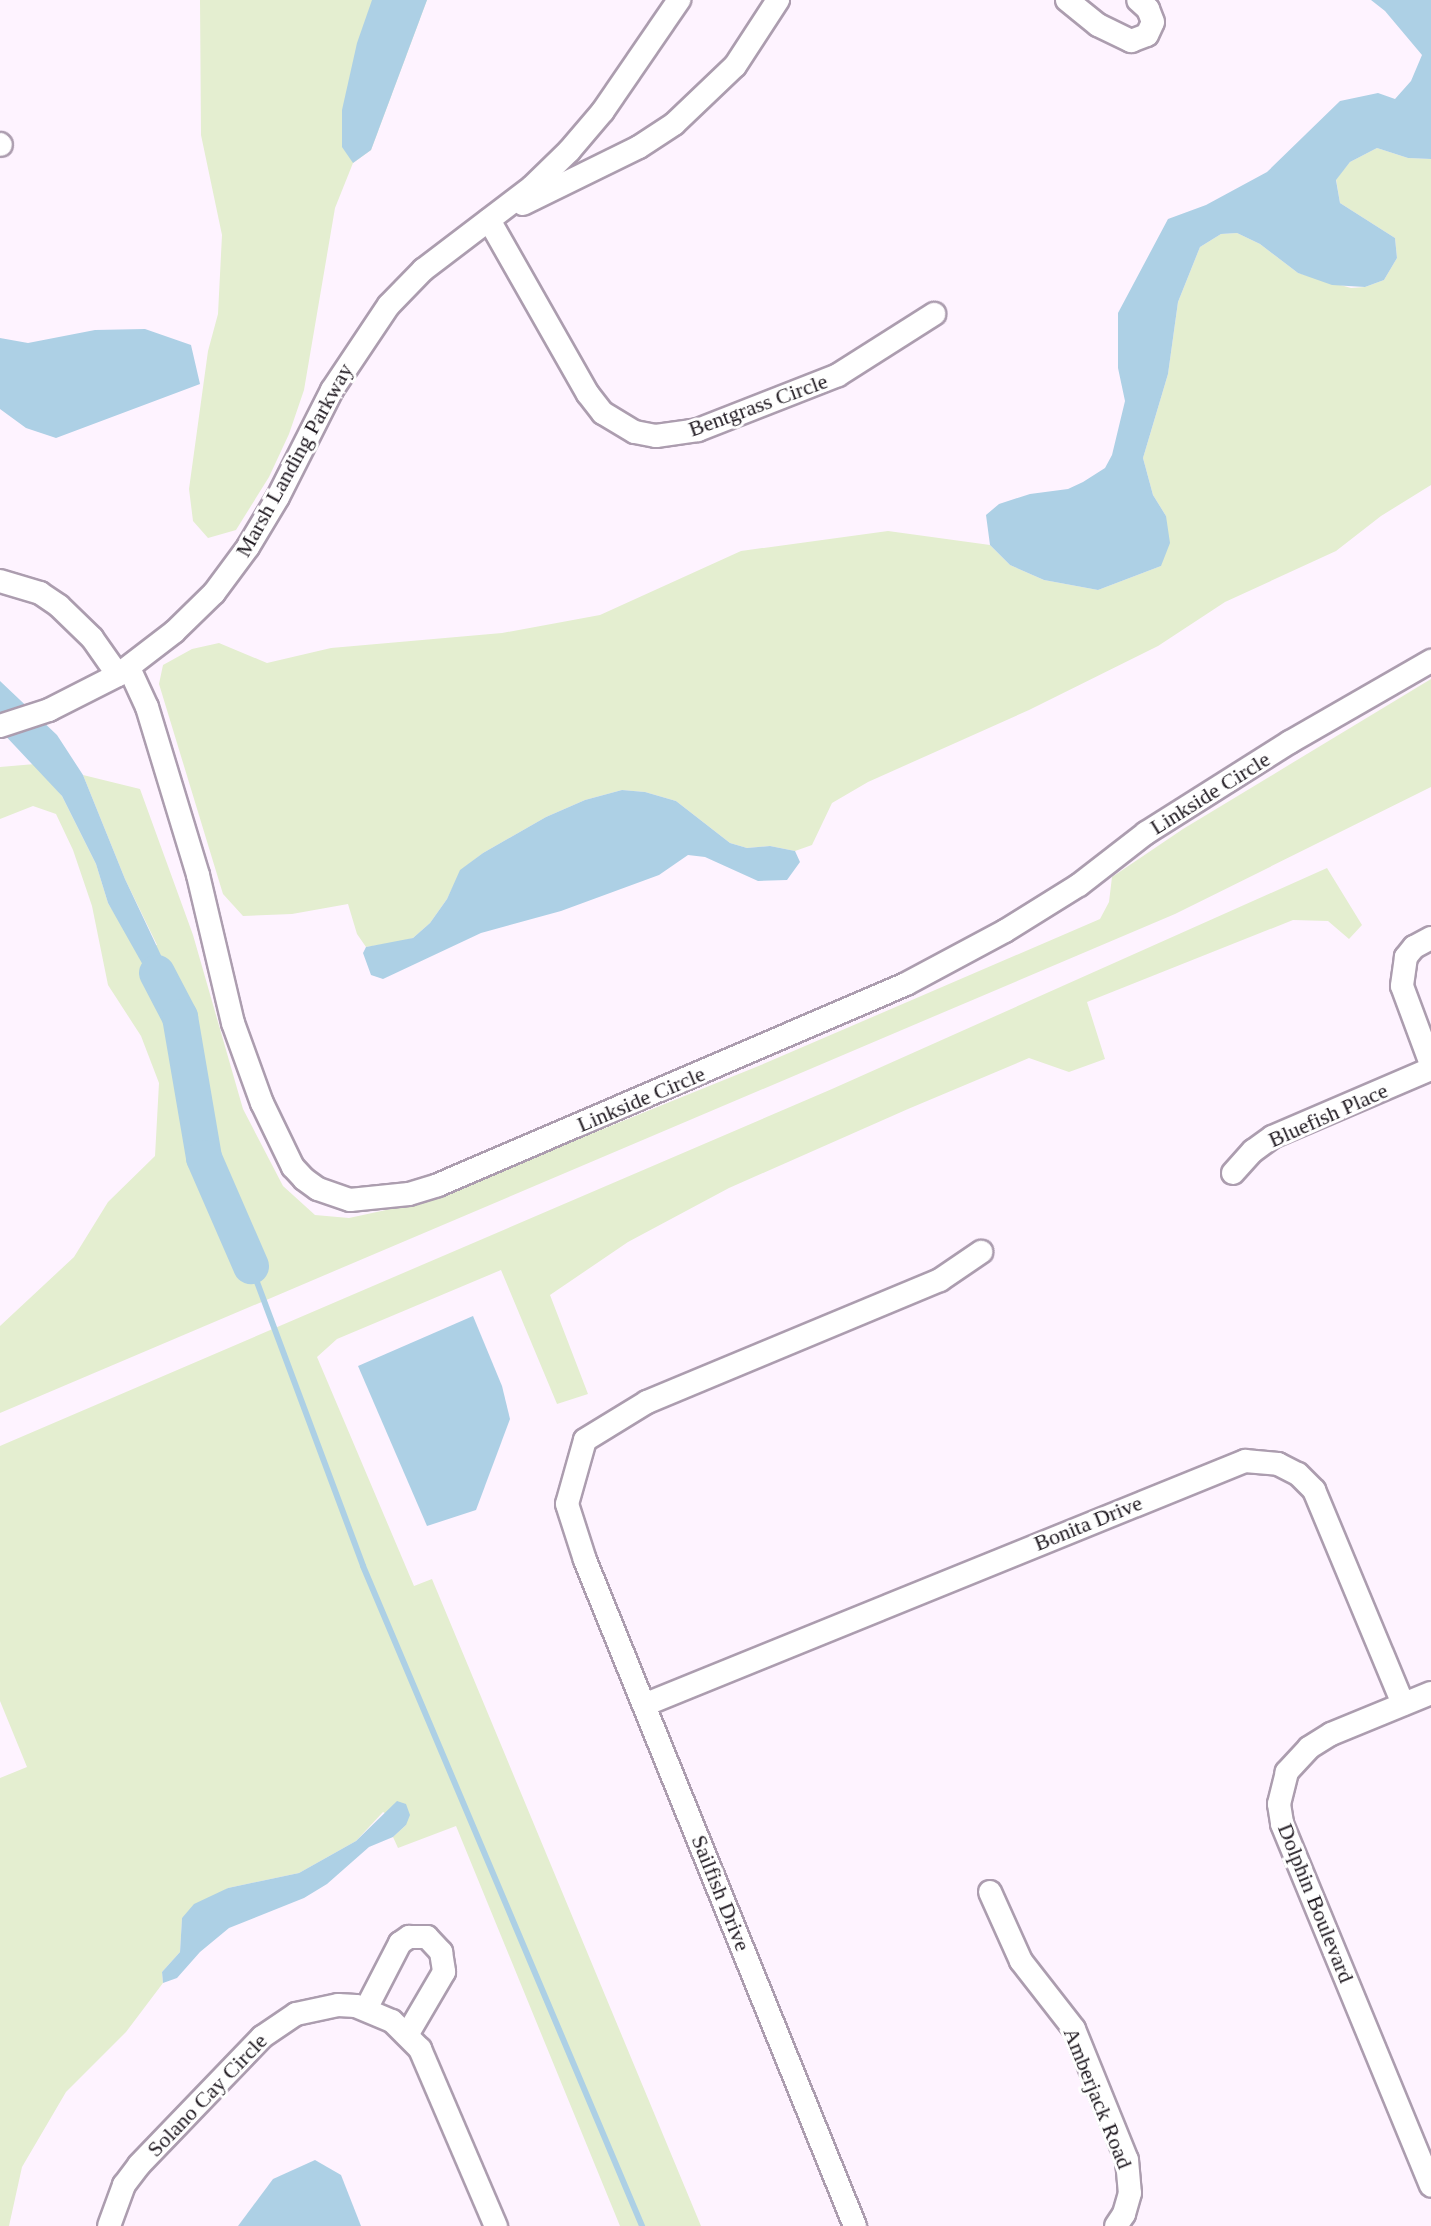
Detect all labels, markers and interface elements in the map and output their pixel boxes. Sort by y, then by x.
street label: Marsh Landing Parkway [230,358,358,562]
street label: Bentgrass Circle [685,368,831,442]
street label: Linkside Circle [1145,746,1275,840]
street label: Linkside Circle [573,1060,709,1138]
street label: Bluefish Place [1264,1077,1392,1153]
street label: Bonita Drive [1030,1489,1146,1557]
street label: Dolphin Boulevard [1272,1820,1360,1986]
street label: Sailfish Drive [686,1831,756,1955]
street label: Amberjack Road [1058,2024,1138,2172]
street label: Solano Cay Circle [141,2028,273,2162]

